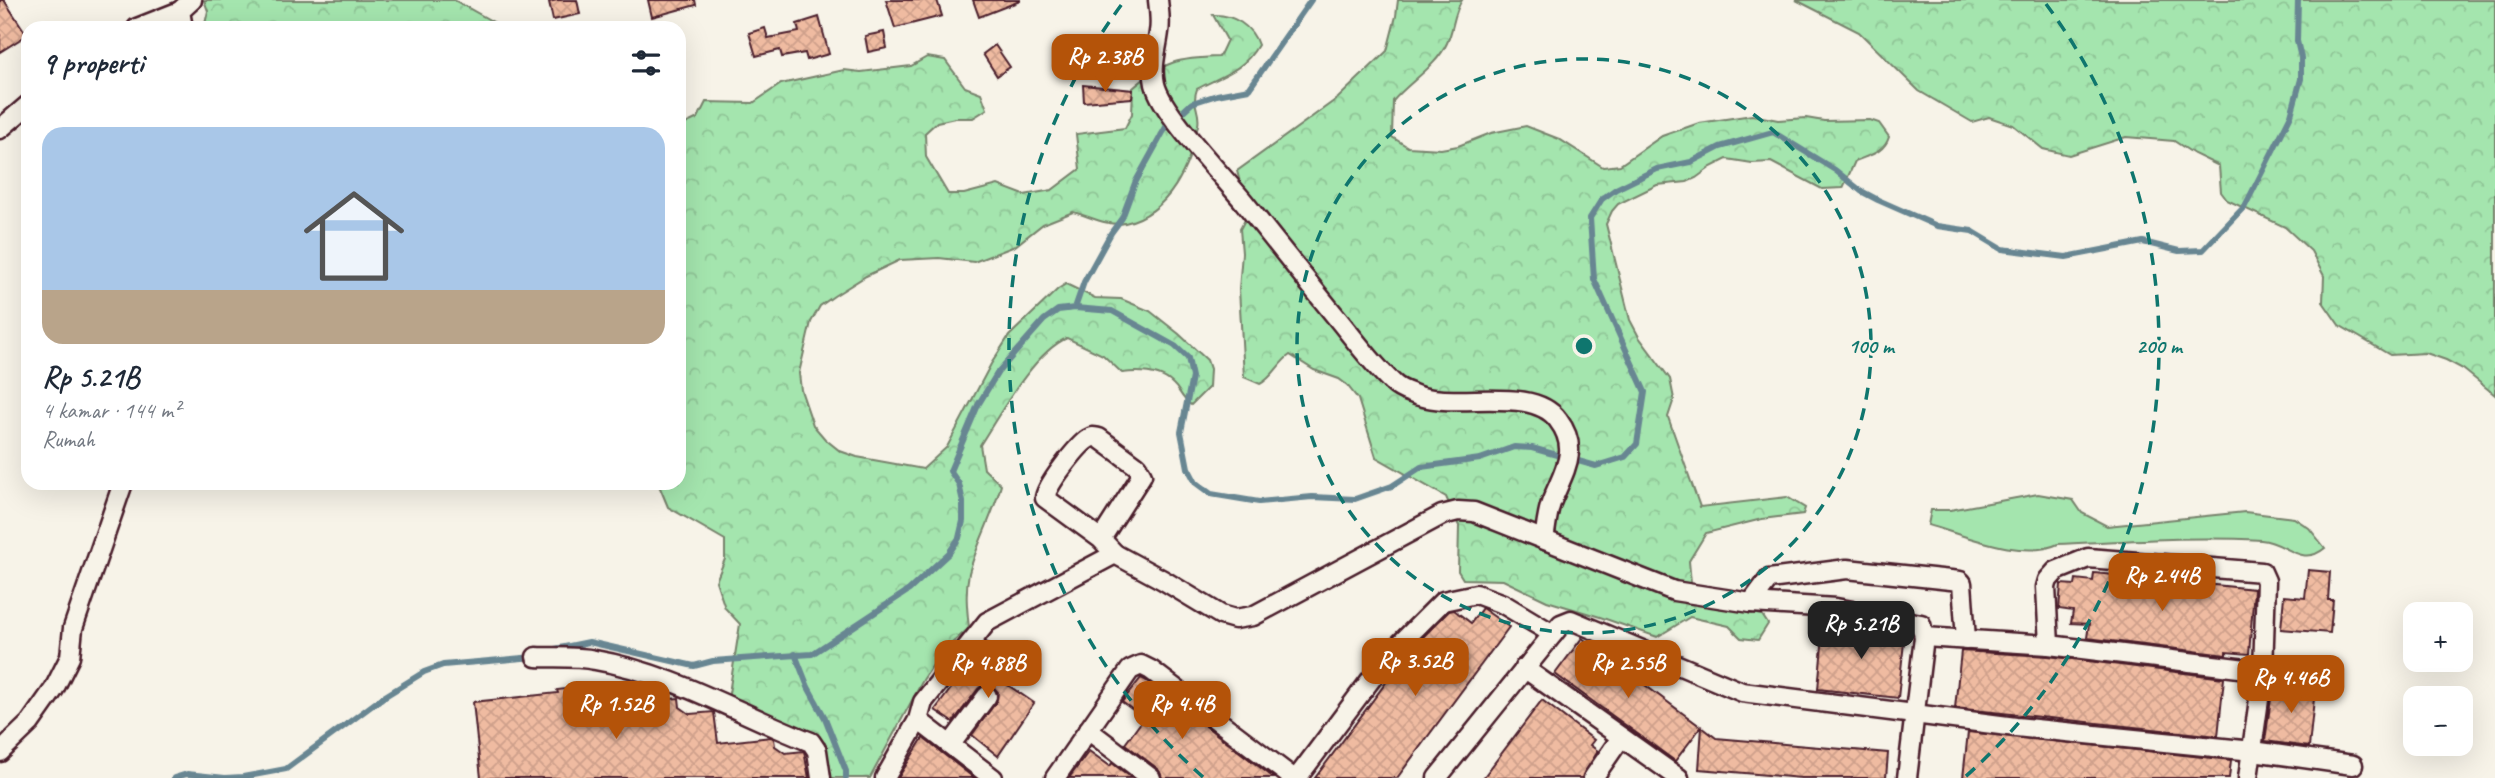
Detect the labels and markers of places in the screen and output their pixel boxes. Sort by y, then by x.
pin: Rp 2.38B [1033,34,1177,94]
centre of rings [1572,334,1596,358]
pin: Rp 2.44B [2090,554,2234,613]
pin: Rp 5.21B [1789,602,1933,661]
pin: Rp 3.52B [1343,638,1487,698]
pin: Rp 4.88B [916,640,1060,700]
pin: Rp 2.55B [1556,640,1700,700]
pin: Rp 4.46B [2219,656,2363,715]
pin: Rp 1.52B [544,682,688,741]
pin: Rp 4.4B [1117,682,1247,741]

